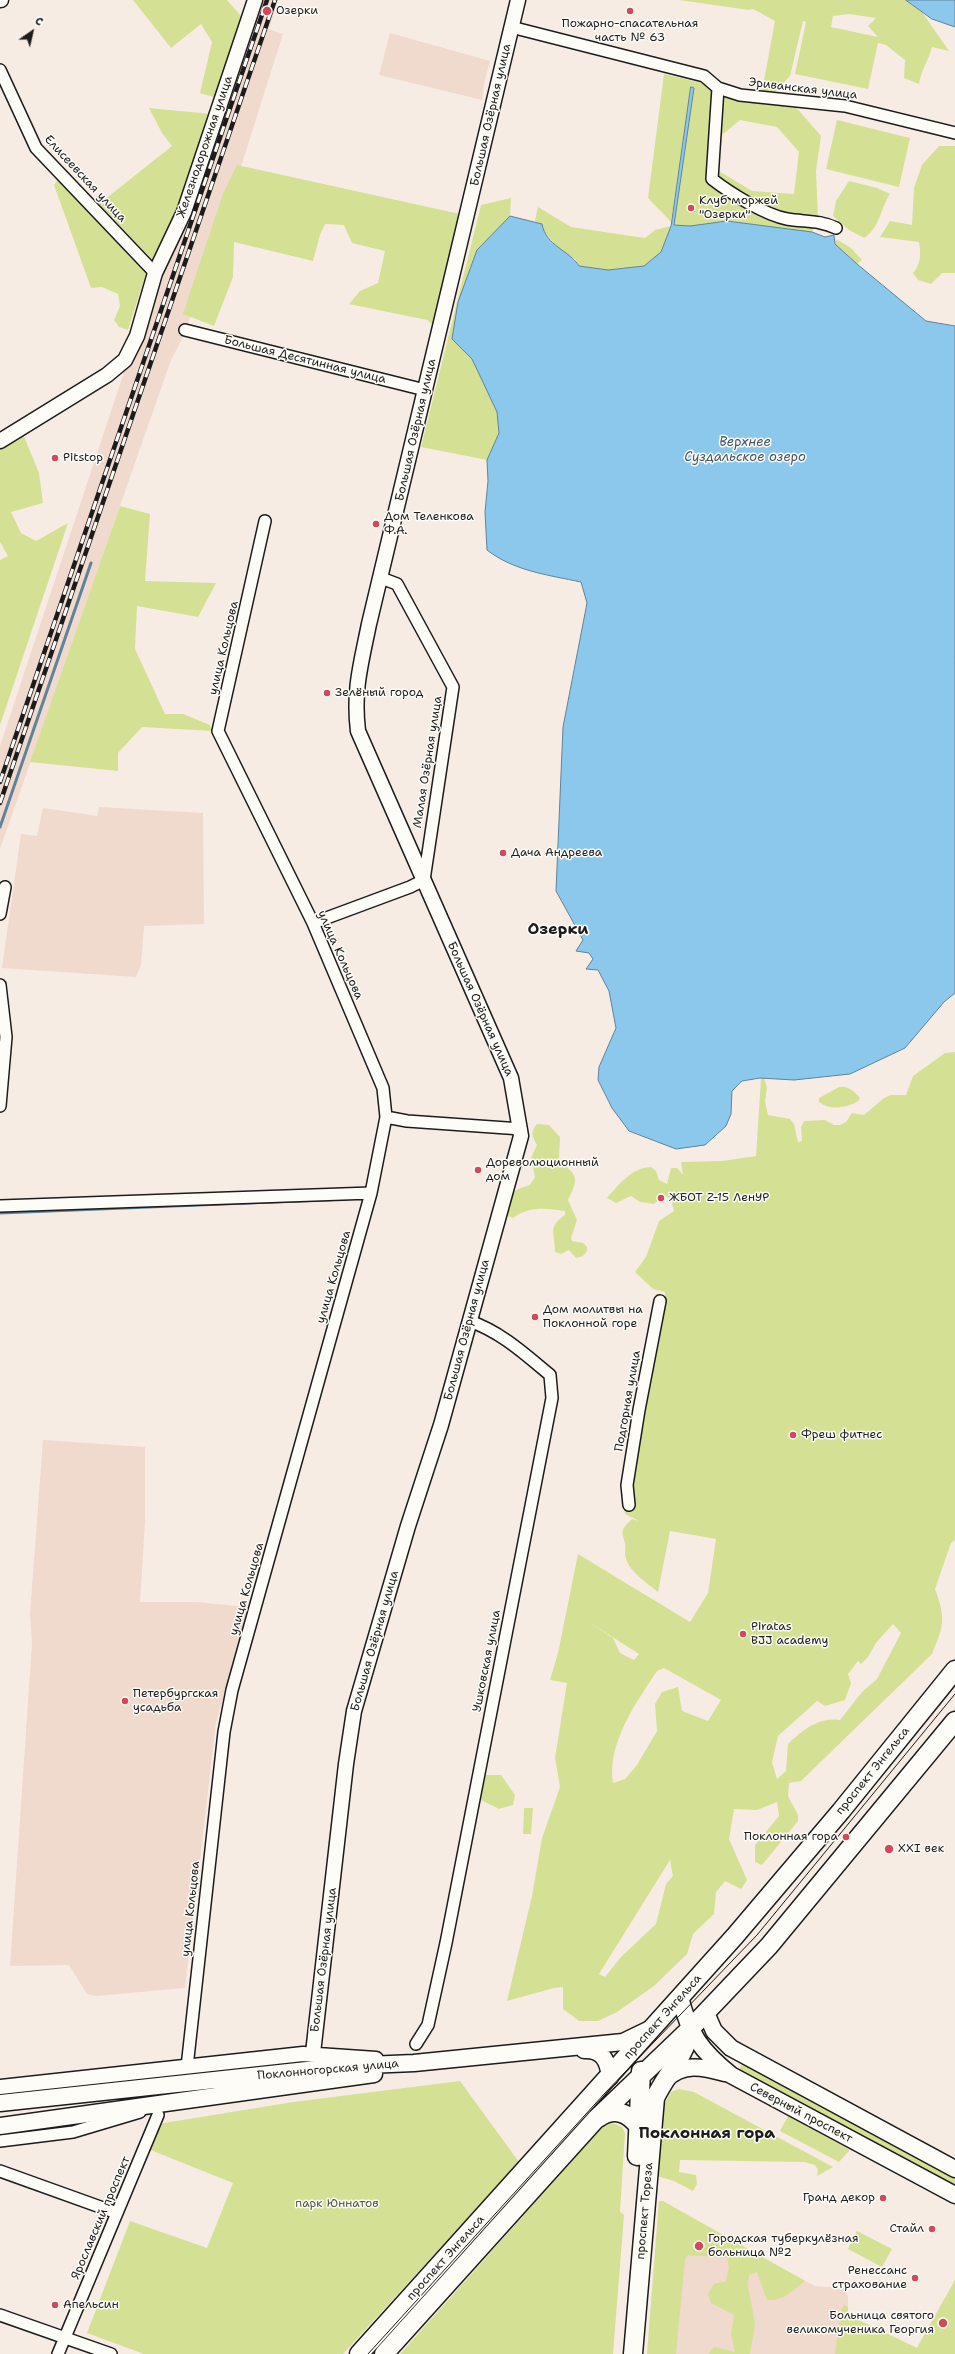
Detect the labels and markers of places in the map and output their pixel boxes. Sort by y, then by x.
place label: Озерки [276,4,318,18]
marker: Озерки [261,5,273,17]
marker: Пожарно-спасательная часть № 63 [625,6,635,16]
place label: Пожарно-спасательная часть № 63 [562,17,698,45]
place label: Клуб моржей "Озерки" [699,194,778,222]
marker: Клуб моржей "Озерки" [686,203,696,213]
place label: Pitstop [63,451,103,465]
marker: Pitstop [50,453,60,463]
place label: Дом Теленкова Ф.А. [384,510,474,538]
marker: Дом Теленкова Ф.А. [371,519,381,529]
place label: Зелёный город [335,686,423,700]
marker: Зелёный город [322,688,332,698]
place label: Дача Андреева [511,846,602,860]
marker: Дача Андреева [498,848,508,858]
place label: Дореволюционный дом [486,1156,599,1184]
marker: Дореволюционный дом [473,1165,483,1175]
place label: ЖБОТ Z-15 ЛенУР [669,1191,769,1205]
marker: ЖБОТ Z-15 ЛенУР [656,1193,666,1203]
place label: Дом молитвы на Поклонной горе [543,1303,643,1331]
marker: Дом молитвы на Поклонной горе [530,1312,540,1322]
place label: Фреш фитнес [801,1428,882,1442]
marker: Фреш фитнес [788,1430,798,1440]
place label: Piratas BJJ academy [751,1620,828,1648]
marker: Piratas BJJ academy [738,1629,748,1639]
place label: Петербургская усадьба [133,1687,218,1715]
marker: Петербургская усадьба [120,1696,130,1706]
place label: Поклонная гора [744,1830,838,1844]
marker: Поклонная гора [841,1832,851,1842]
place label: XXI век [898,1842,944,1856]
marker: XXI век [883,1843,895,1855]
place label: Гранд декор [803,2191,875,2205]
marker: Гранд декор [878,2193,888,2203]
place label: Стайл [890,2222,924,2236]
marker: Стайл [927,2224,937,2234]
place label: Городская туберкулёзная больница №2 [708,2232,859,2260]
marker: Городская туберкулёзная больница №2 [693,2240,705,2252]
place label: Ренессанс страхование [832,2264,907,2292]
marker: Ренессанс страхование [910,2273,920,2283]
place label: Апельсин [63,2298,119,2312]
marker: Апельсин [50,2300,60,2310]
place label: Больница святого великомученика Георгия [787,2309,934,2337]
marker: Больница святого великомученика Георгия [937,2317,949,2329]

